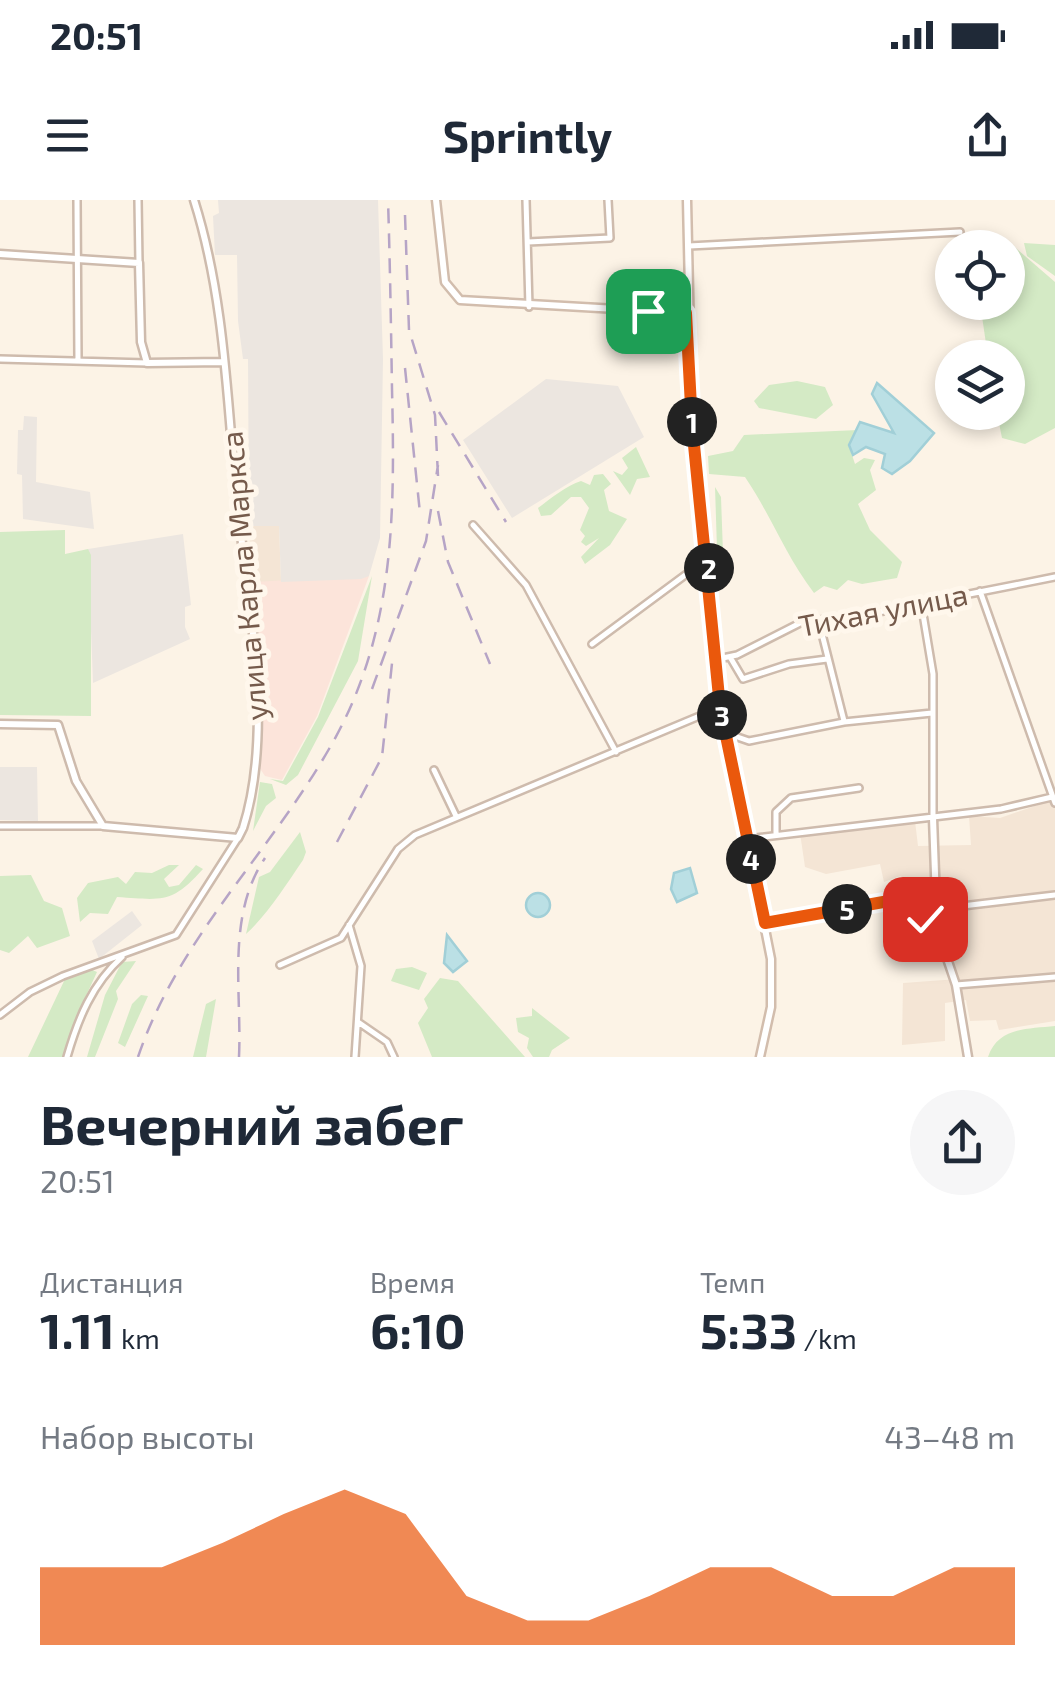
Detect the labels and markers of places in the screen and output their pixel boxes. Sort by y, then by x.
pin [606,269,691,354]
pin: 1 [667,397,717,447]
pin: 2 [684,543,734,593]
pin: 3 [697,690,747,740]
pin: 4 [726,834,776,884]
pin [883,877,968,962]
pin: 5 [822,884,872,934]

